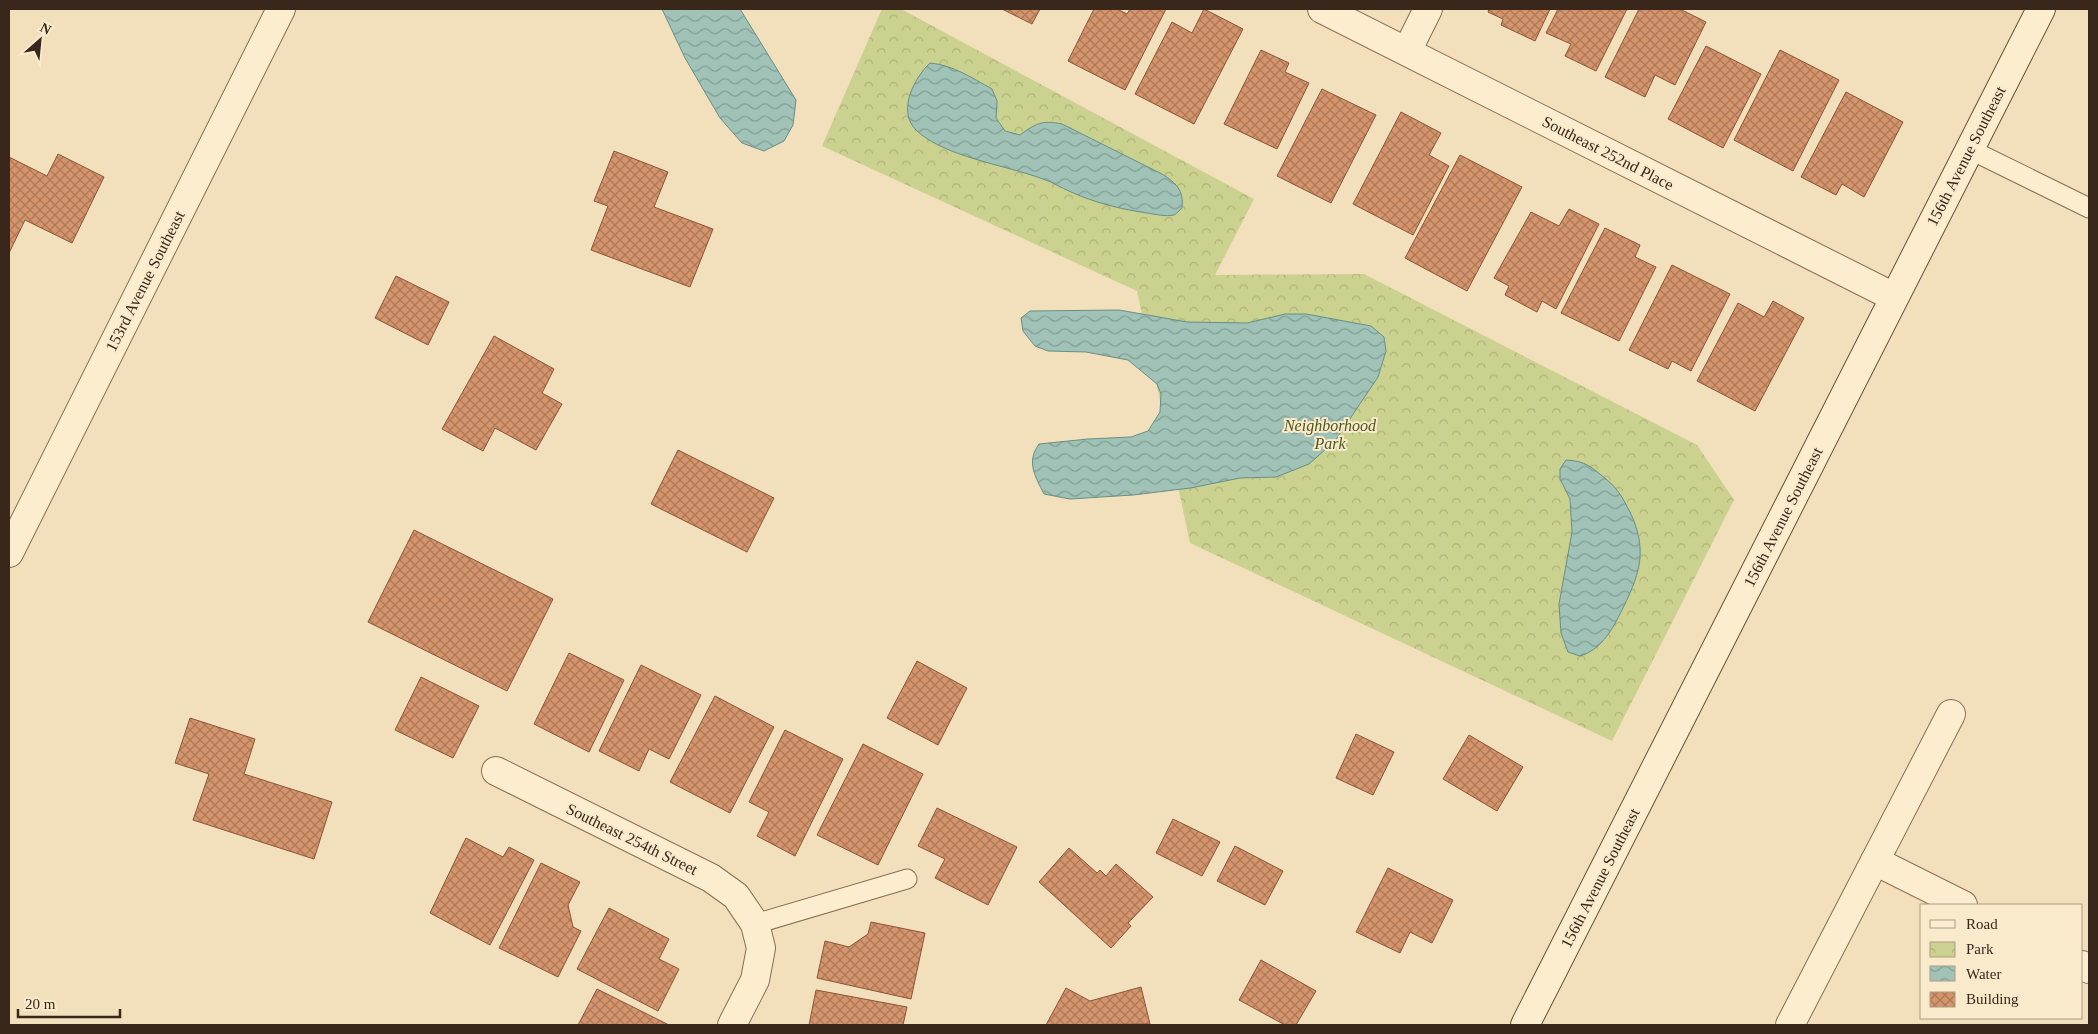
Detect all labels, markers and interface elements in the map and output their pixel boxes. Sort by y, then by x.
north arrow [15,15,65,65]
text: N [38,20,54,38]
street label: 156th Avenue Southeast [1923,83,2009,229]
street label: Southeast 252nd Place [1540,113,1676,193]
street label: 153rd Avenue Southeast [102,207,188,354]
park label: Neighborhood Park [1283,417,1377,452]
street label: 156th Avenue Southeast [1740,444,1826,590]
street label: Southeast 254th Street [564,800,701,878]
street label: 156th Avenue Southeast [1557,805,1643,951]
legend [1920,904,2083,1019]
text: Road [1966,916,1998,932]
text: Park [1966,941,1994,957]
text: Water [1966,966,2001,982]
scale bar [18,986,120,1018]
text: Building [1966,991,2019,1007]
text: 20 m [25,996,56,1012]

